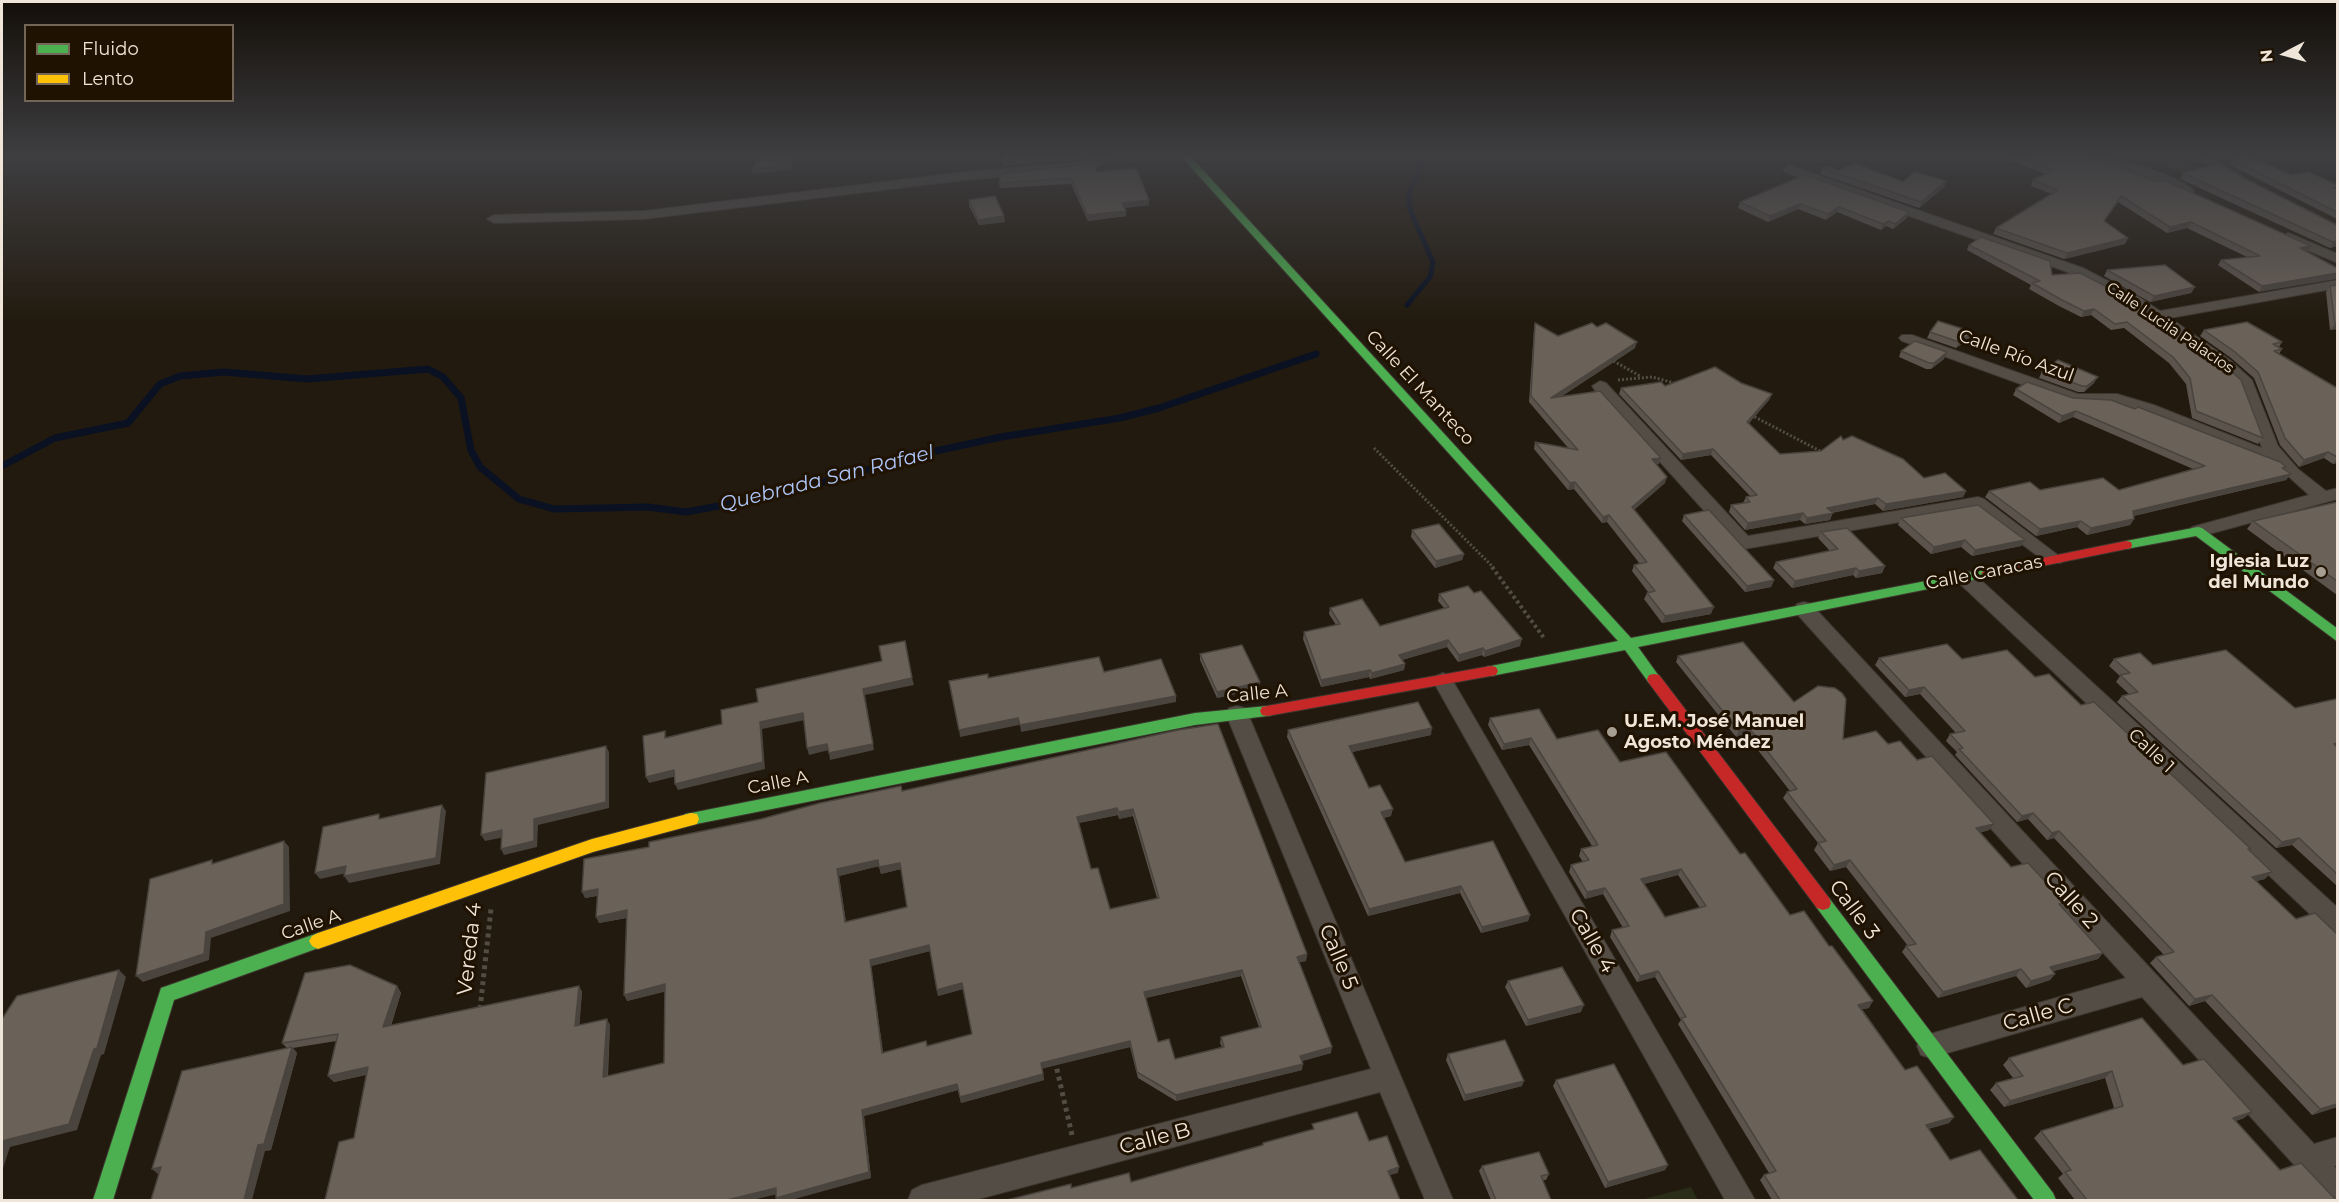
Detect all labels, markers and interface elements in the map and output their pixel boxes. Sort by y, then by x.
legend [24,24,234,102]
north arrow [2255,24,2315,84]
text: Fluido [82,38,139,60]
text: N [2256,49,2277,63]
text: Lento [82,68,134,90]
street label: Calle Lucila Palacios [2103,279,2237,377]
street label: Calle Río Azul [1955,325,2077,387]
street label: Calle El Manteco [1361,326,1479,450]
water label: Quebrada San Rafael [717,441,937,517]
street label: Calle Caracas [1924,551,2044,595]
place label: Iglesia Luz del Mundo [2208,551,2309,594]
marker: Iglesia Luz del Mundo [2314,565,2328,579]
street label: Calle A [1225,680,1289,708]
place label: U.E.M. José Manuel Agosto Méndez [1624,711,1804,754]
street label: Calle 1 [2124,724,2178,778]
marker: U.E.M. José Manuel Agosto Méndez [1605,725,1619,739]
street label: Calle A [746,767,810,799]
street label: Calle 2 [2039,866,2103,934]
street label: Calle 3 [1823,875,1885,945]
street label: Vereda 4 [453,901,487,997]
street label: Calle 4 [1563,904,1621,978]
street label: Calle A [278,905,344,945]
street label: Calle 5 [1313,921,1363,993]
street label: Calle C [2000,993,2076,1037]
street label: Calle B [1117,1117,1193,1161]

